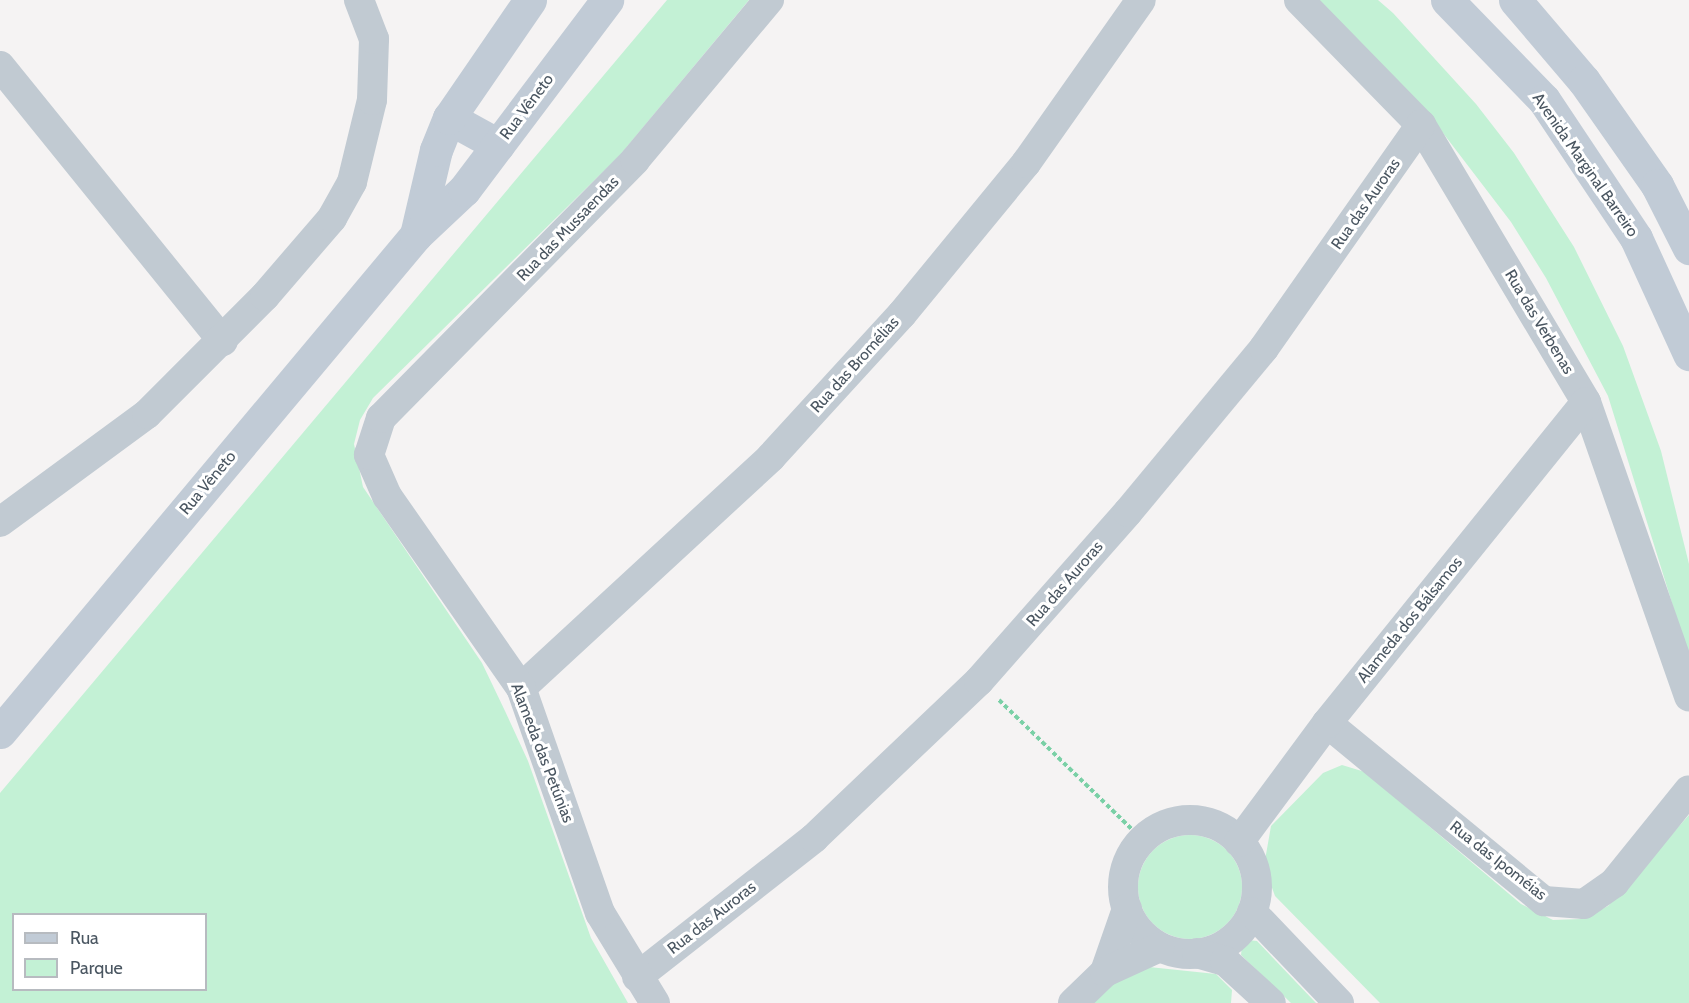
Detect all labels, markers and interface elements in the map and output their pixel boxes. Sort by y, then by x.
street label: Rua Vêneto [496,70,558,144]
street label: Avenida Marginal Barreiro [1528,89,1642,241]
street label: Rua das Auroras [1327,155,1405,253]
street label: Rua das Mussaendas [513,173,623,285]
street label: Rua das Verbenas [1500,266,1578,378]
street label: Rua das Bromélias [807,313,903,417]
street label: Rua Vêneto [176,447,240,519]
street label: Rua das Auroras [1023,537,1107,631]
street label: Alameda dos Bálsamos [1353,553,1467,687]
street label: Alameda das Petúnias [507,681,577,825]
street label: Rua das Ipoméias [1446,817,1550,905]
street label: Rua das Auroras [664,878,760,958]
legend [12,913,207,991]
text: Rua [70,927,99,949]
text: Parque [70,957,123,979]

